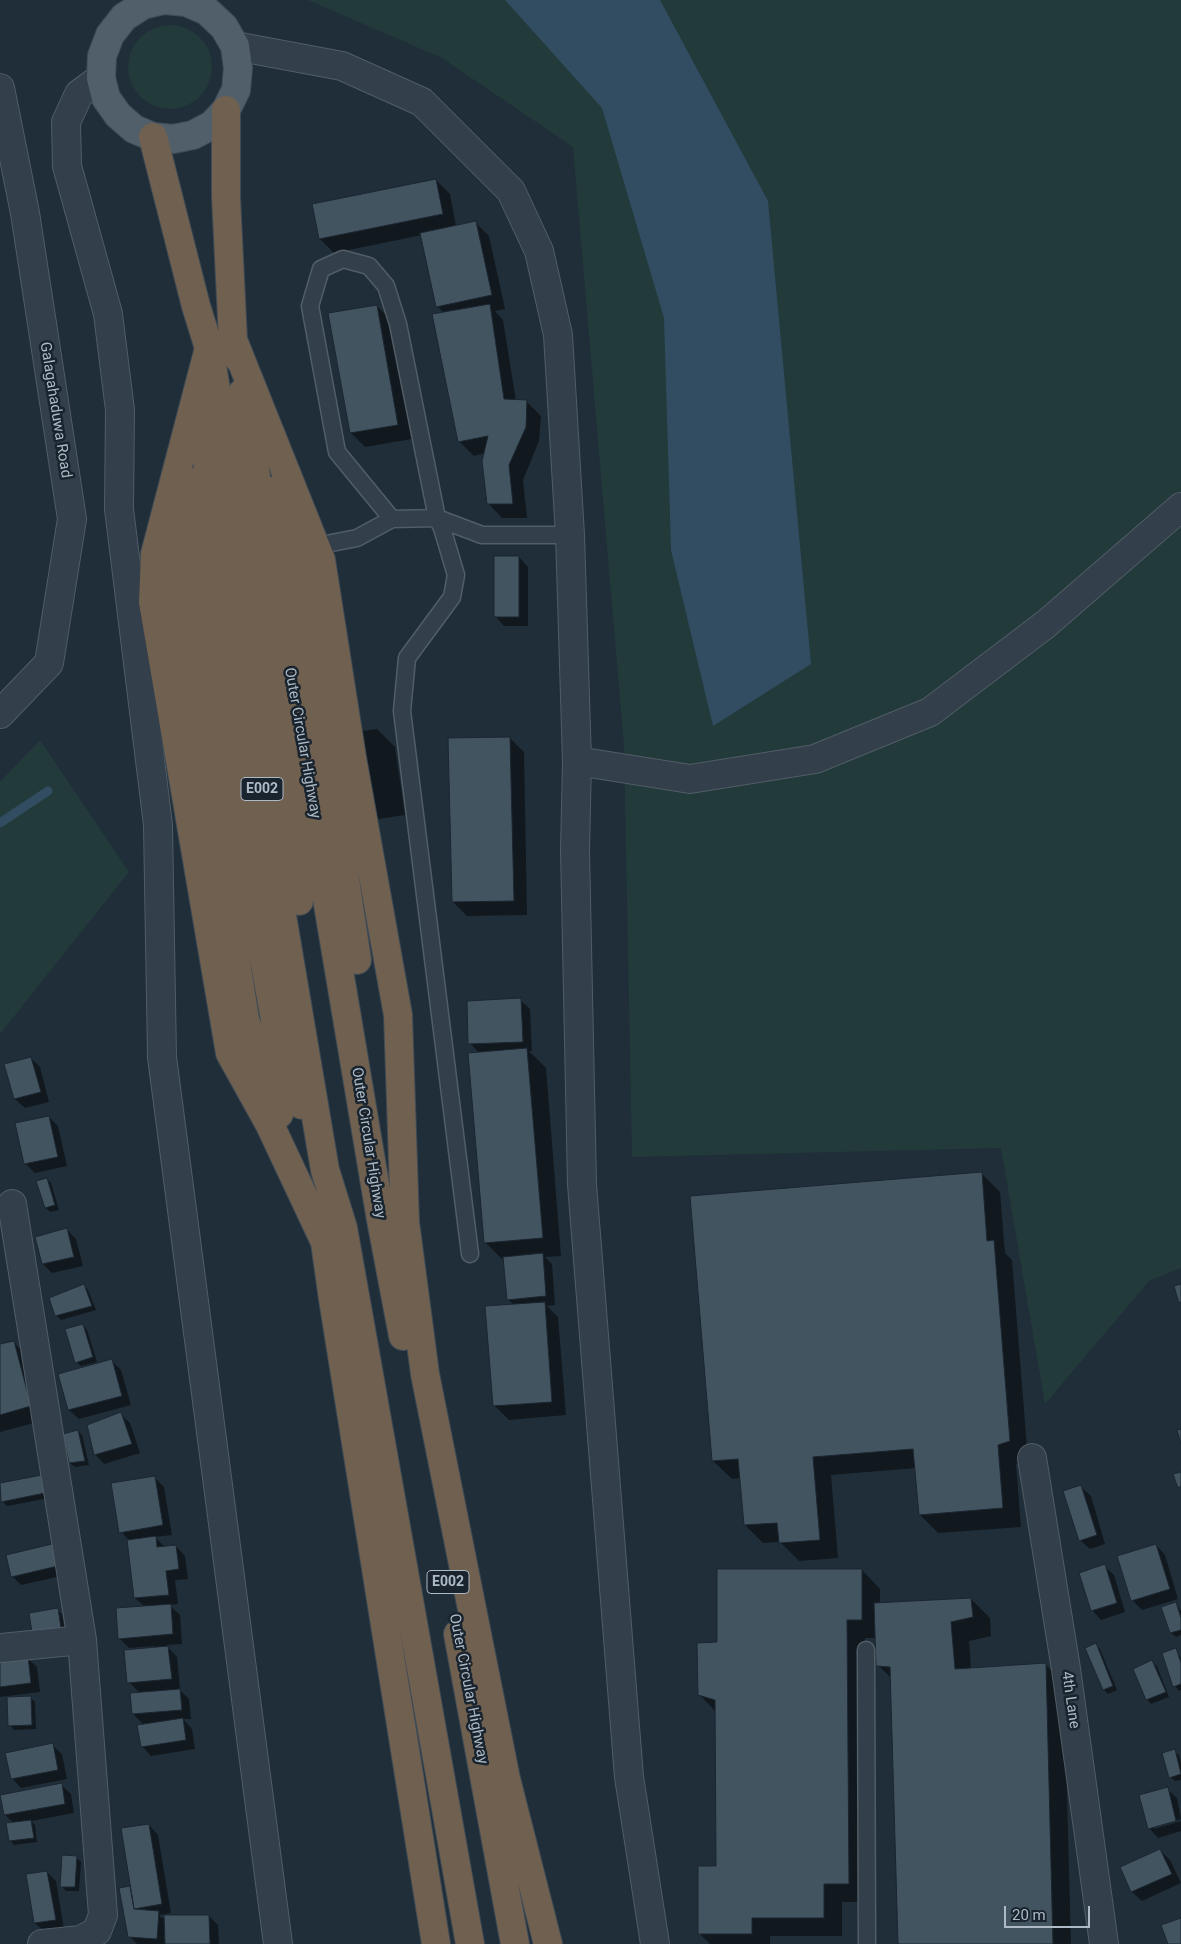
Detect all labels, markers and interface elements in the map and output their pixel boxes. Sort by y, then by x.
street label: Galagahaduwa Road [35,341,75,479]
street label: Outer Circular Highway [280,666,324,820]
road number: E002 [241,778,283,801]
street label: Outer Circular Highway [347,1066,389,1220]
road number: E002 [427,1570,469,1594]
street label: Outer Circular Highway [445,1612,491,1766]
street label: 4th Lane [1057,1670,1083,1730]
scale bar [1006,1896,1092,1928]
text: 20 m [1012,1906,1046,1924]

